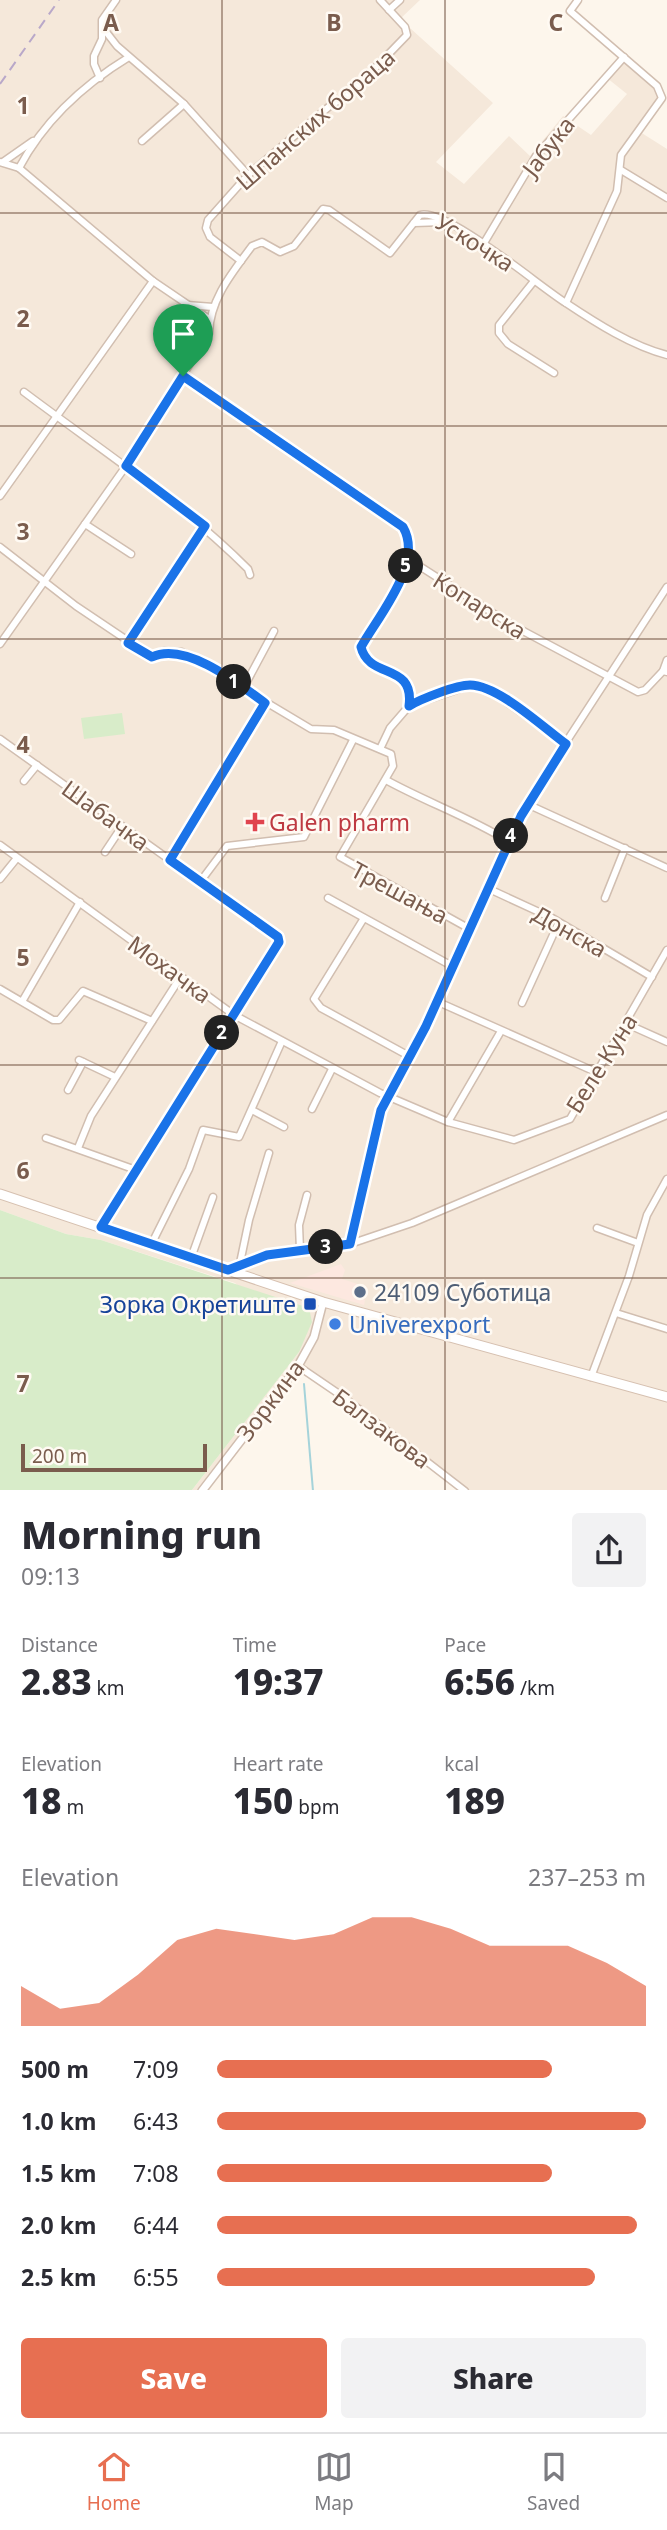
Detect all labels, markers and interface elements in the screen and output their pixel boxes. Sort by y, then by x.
text: A [103,6,119,38]
text: B [326,6,342,38]
text: C [549,6,564,38]
street label: Шпанских бораца [229,41,401,197]
text: 1 [16,89,30,121]
street label: Јабука [513,109,582,184]
street label: Ускочка [429,205,521,279]
text: 2 [16,302,30,334]
pin [153,304,213,376]
icon: arrive [164,315,202,353]
text: 3 [16,515,30,547]
pin: 5 [388,548,424,584]
text: 5 [400,552,411,578]
street label: Копарска [427,564,533,646]
pin: 1 [216,664,252,700]
text: 1 [228,668,239,694]
text: 4 [16,728,30,760]
street label: Шабачка [56,772,156,858]
place label: Galen pharm [269,806,410,838]
marker: Galen pharm [247,814,263,830]
pin: 4 [494,818,528,854]
text: 4 [505,822,516,848]
street label: Трешања [346,853,454,931]
street label: Донска [527,898,613,964]
street label: Мохачка [122,928,218,1010]
text: 5 [16,941,30,973]
street label: Беле Куна [558,1007,644,1119]
pin: 2 [204,1016,240,1050]
text: 2 [216,1019,227,1045]
text: 6 [16,1154,30,1186]
pin: 3 [308,1230,344,1264]
text: 3 [320,1233,331,1259]
place label: 24109 Суботица [374,1276,551,1308]
marker: 24109 Суботица [352,1284,368,1300]
place label: Зорка Окретиште [100,1288,296,1320]
marker: Зорка Окретиште [302,1296,318,1312]
place label: Univerexport [349,1308,490,1340]
marker: Univerexport [327,1316,343,1332]
street label: Зоркина [229,1353,311,1447]
text: 7 [16,1367,30,1399]
street label: Балзакова [326,1380,438,1476]
scale bar [21,1442,206,1473]
text: 200 m [32,1443,87,1469]
text: Morning run [21,1508,262,1560]
button: share [572,1513,646,1587]
text: 09:13 [21,1560,80,1592]
text: Distance [21,1632,98,1658]
text: Time [233,1632,277,1658]
text: Pace [444,1632,486,1658]
text: 2.83 [21,1658,92,1705]
text: 19:37 [233,1658,324,1705]
text: 6:56 [444,1658,515,1705]
text: km [92,1675,125,1701]
text: /km [515,1675,555,1701]
text: Elevation [21,1751,102,1777]
text: Heart rate [233,1751,323,1777]
text: kcal [444,1751,479,1777]
text: 18 [21,1777,61,1824]
text: 150 [233,1777,293,1824]
text: 189 [444,1777,505,1824]
text: m [61,1794,84,1820]
text: bpm [293,1794,339,1820]
text: Elevation [21,1861,119,1893]
text: 237–253 m [528,1861,646,1893]
text: 500 m [21,2053,89,2085]
text: 7:09 [133,2053,179,2085]
text: 1.0 km [21,2105,96,2137]
text: 6:43 [133,2105,179,2137]
text: 1.5 km [21,2157,96,2189]
text: 7:08 [133,2157,179,2189]
text: 2.0 km [21,2209,96,2241]
text: 6:44 [133,2209,179,2241]
text: 2.5 km [21,2261,96,2293]
text: 6:55 [133,2261,179,2293]
button: Save [21,2338,327,2418]
button: Share [341,2338,646,2418]
tab: Home [87,2448,141,2516]
tab: Map [314,2448,354,2516]
tab: Saved [527,2448,580,2516]

